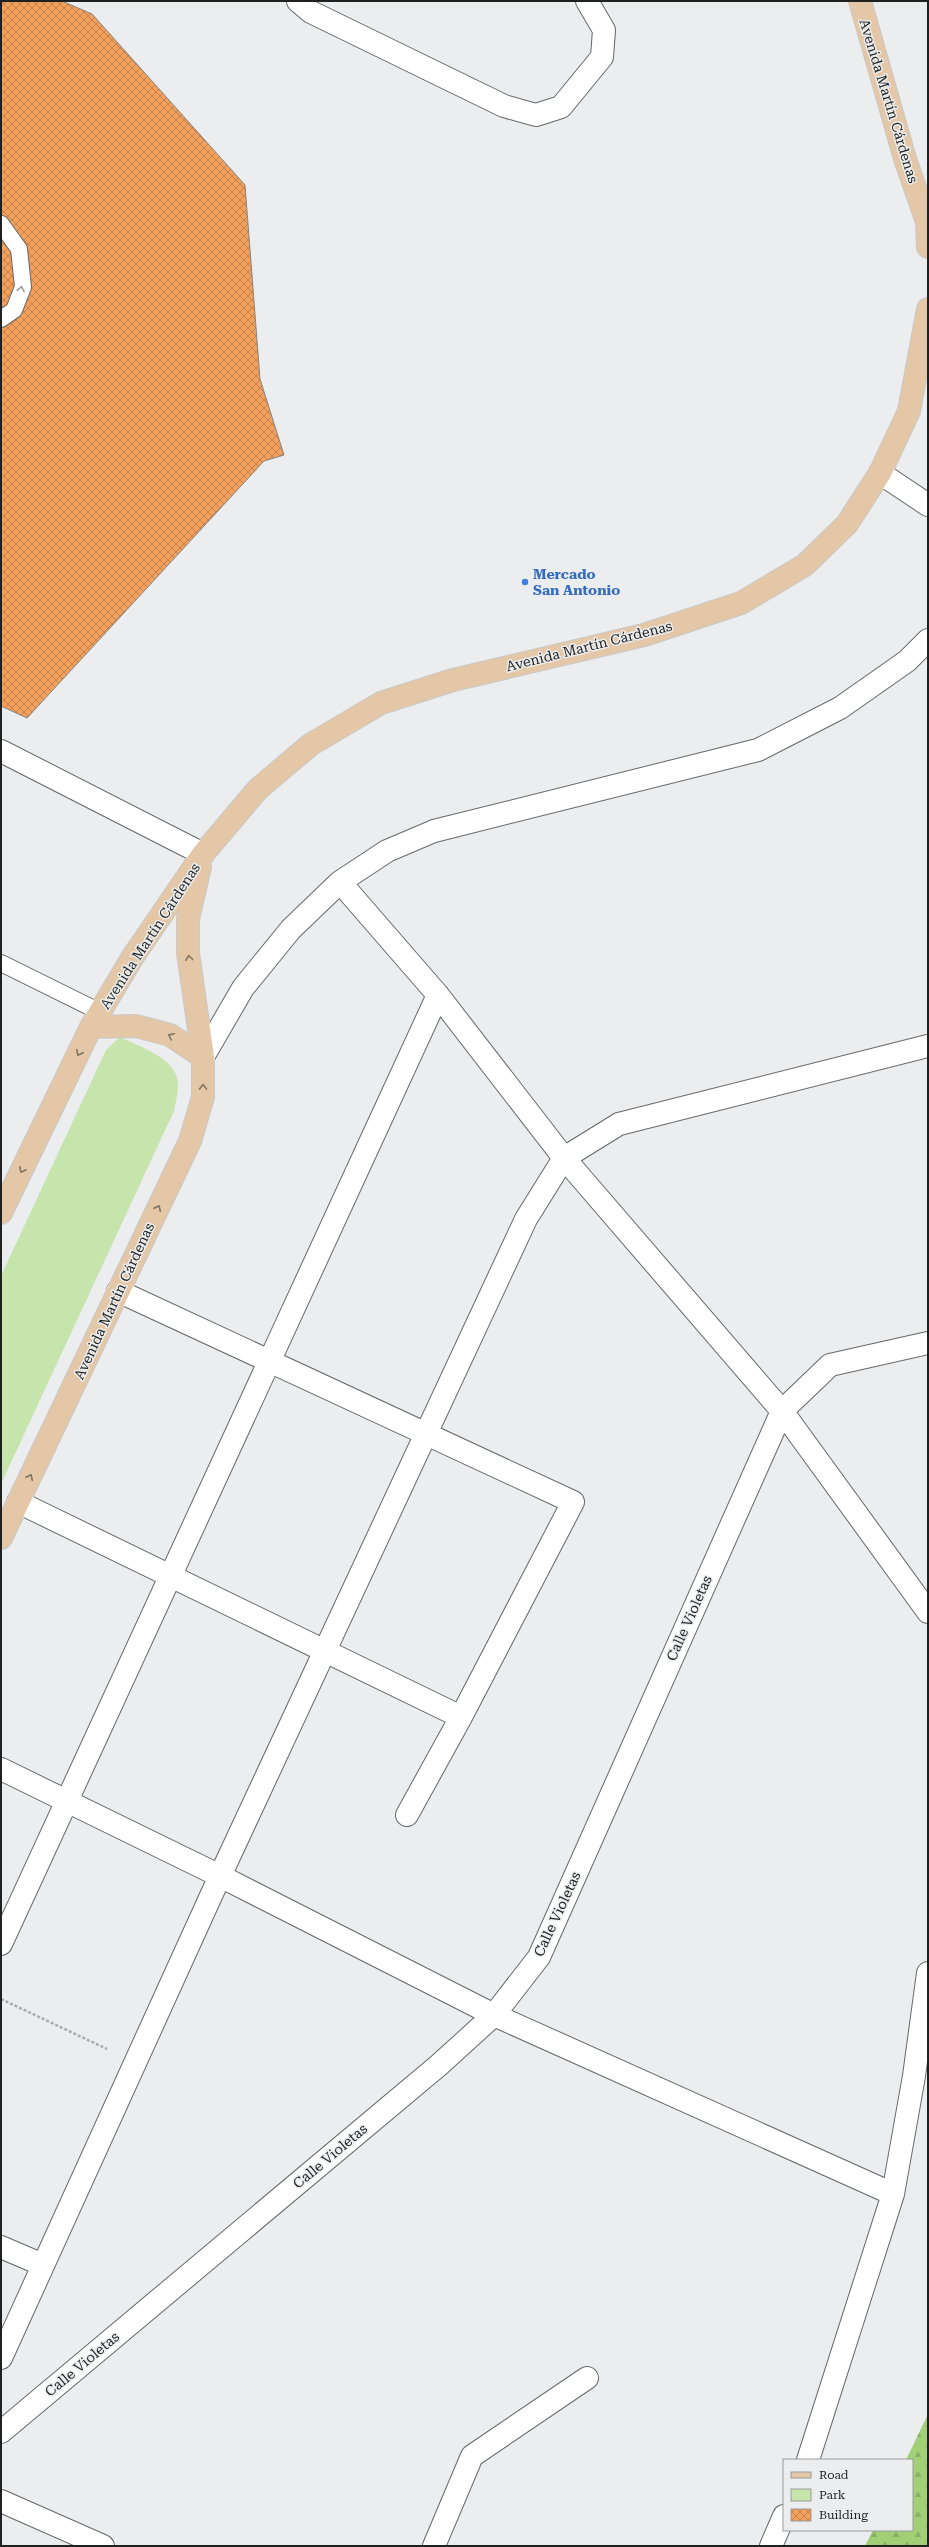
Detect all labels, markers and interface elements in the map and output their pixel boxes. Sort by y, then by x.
street label: Avenida Martín Cárdenas [856,17,922,185]
one-way arrow [16,285,25,292]
place label: Mercado San Antonio [533,566,620,598]
marker: Mercado San Antonio [520,577,530,587]
street label: Avenida Martín Cárdenas [504,618,674,674]
street label: Avenida Martín Cárdenas [97,860,203,1012]
one-way arrow [185,955,194,961]
one-way arrow [167,1033,175,1041]
one-way arrow [76,1049,84,1056]
one-way arrow [199,1084,207,1090]
one-way arrow [19,1166,27,1173]
one-way arrow [153,1205,161,1212]
street label: Avenida Martín Cárdenas [71,1220,157,1382]
one-way arrow [25,1474,33,1481]
street label: Calle Violetas [663,1573,715,1663]
street label: Calle Violetas [530,1869,584,1959]
street label: Calle Violetas [290,2120,371,2192]
street label: Calle Violetas [42,2328,123,2400]
legend [783,2459,913,2531]
text: Road [819,2468,849,2482]
text: Park [819,2488,846,2502]
text: Building [819,2508,868,2522]

